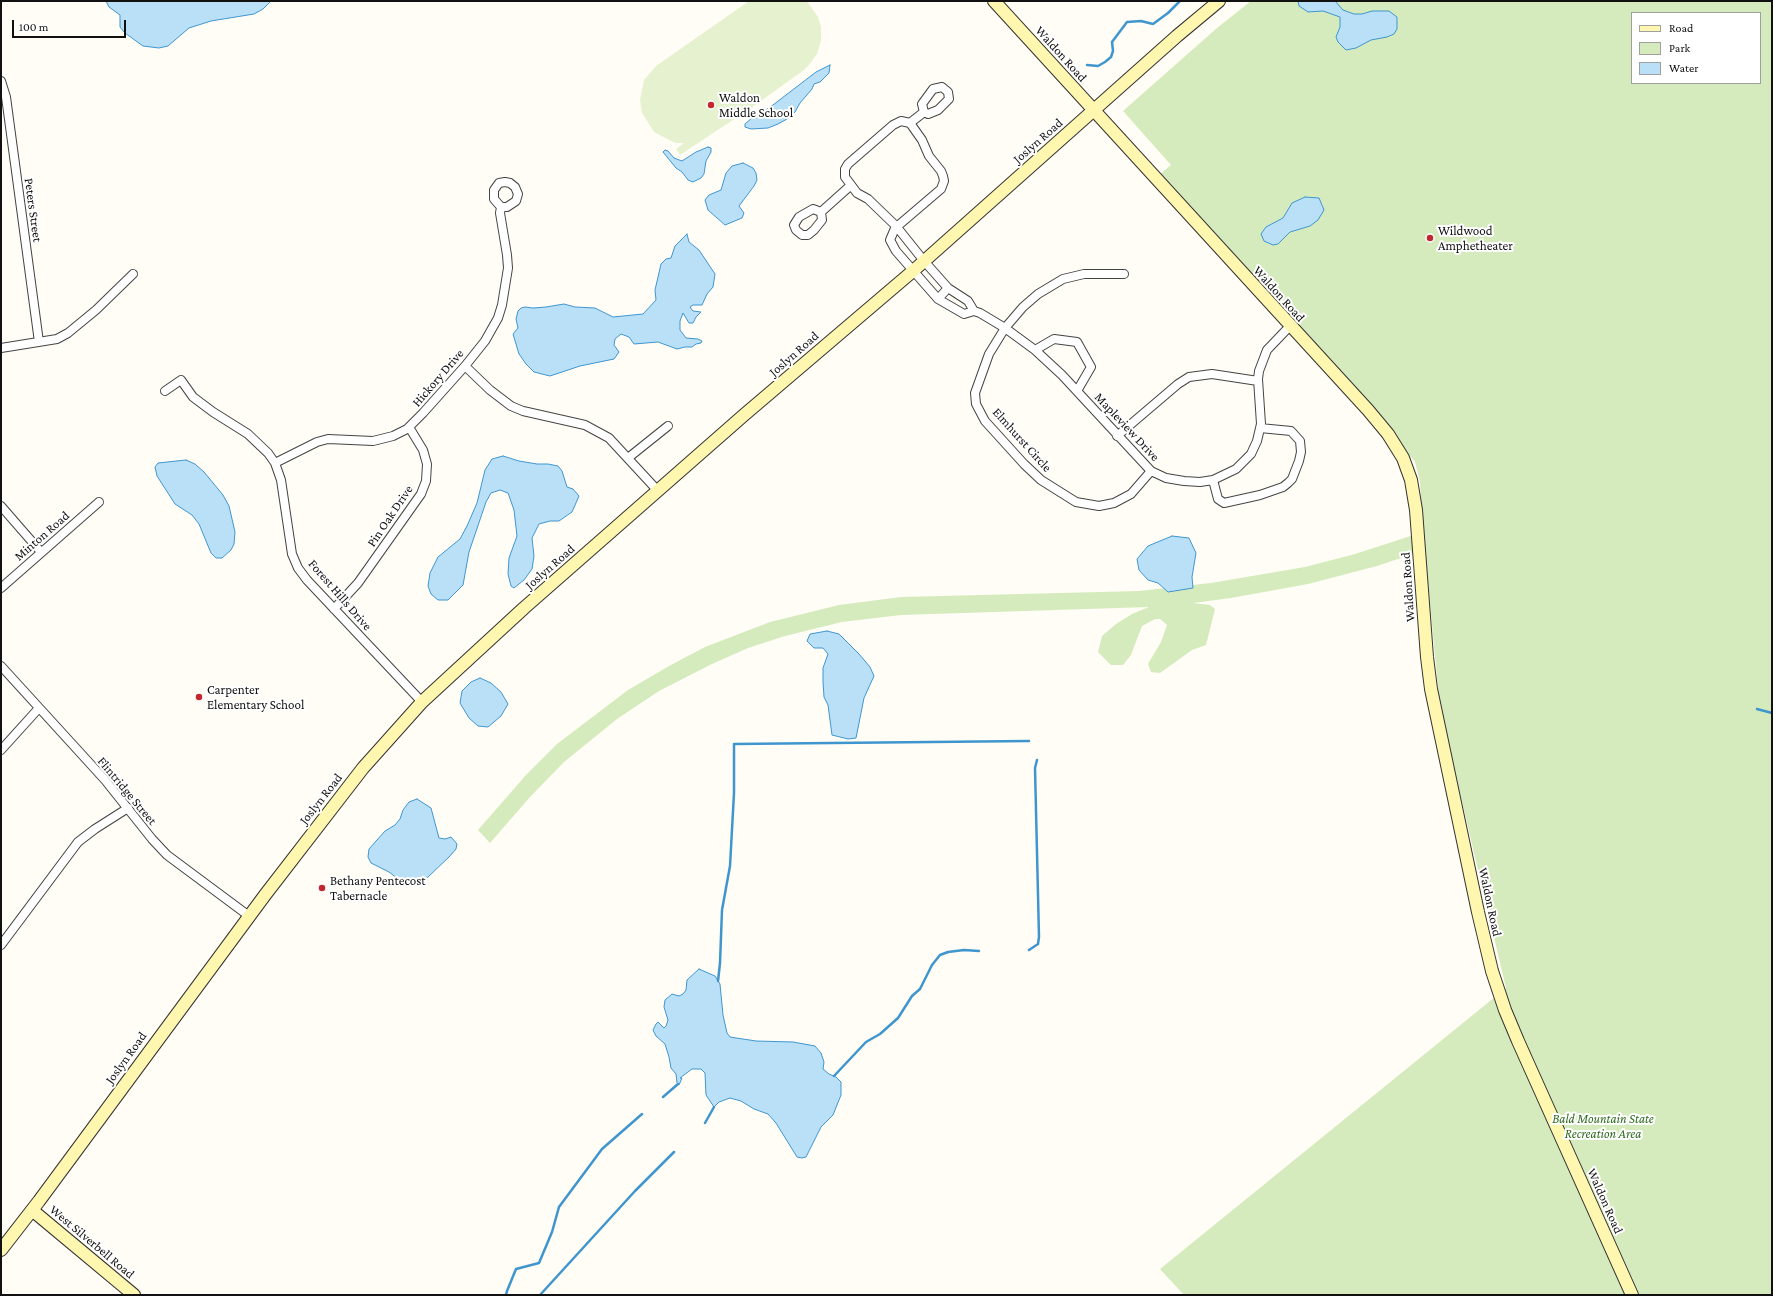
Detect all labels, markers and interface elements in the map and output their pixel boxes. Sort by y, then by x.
scale bar [14,12,128,38]
legend [1631,12,1761,84]
text: 100 m [19,20,48,34]
text: Road [1669,21,1693,35]
street label: Waldon Road [1032,23,1090,85]
text: Park [1669,41,1690,55]
text: Water [1669,61,1698,75]
place label: Waldon Middle School [719,90,793,121]
marker: Waldon Middle School [706,100,716,110]
street label: Joslyn Road [1010,115,1066,167]
street label: Peters Street [21,177,45,243]
place label: Wildwood Amphetheater [1438,223,1513,254]
marker: Wildwood Amphetheater [1425,233,1435,243]
street label: Waldon Road [1250,263,1308,325]
street label: Joslyn Road [766,328,822,380]
street label: Hickory Drive [409,346,467,410]
street label: Mapleview Drive [1091,389,1163,465]
street label: Elmhurst Circle [989,405,1055,475]
street label: Pin Oak Drive [364,482,416,550]
street label: Minton Road [11,508,73,564]
street label: Joslyn Road [522,541,578,593]
street label: Waldon Road [1398,552,1418,622]
street label: Forest Hills Drive [305,556,375,634]
place label: Carpenter Elementary School [207,682,304,713]
marker: Carpenter Elementary School [194,692,204,702]
street label: Flintridge Street [94,754,160,828]
street label: Joslyn Road [296,770,346,828]
street label: Waldon Road [1475,866,1505,938]
place label: Bethany Pentecost Tabernacle [330,873,426,904]
marker: Bethany Pentecost Tabernacle [317,883,327,893]
street label: Joslyn Road [102,1029,150,1087]
park label: Bald Mountain State Recreation Area [1552,1111,1654,1142]
street label: Waldon Road [1584,1166,1626,1236]
street label: West Silverbell Road [46,1202,138,1282]

